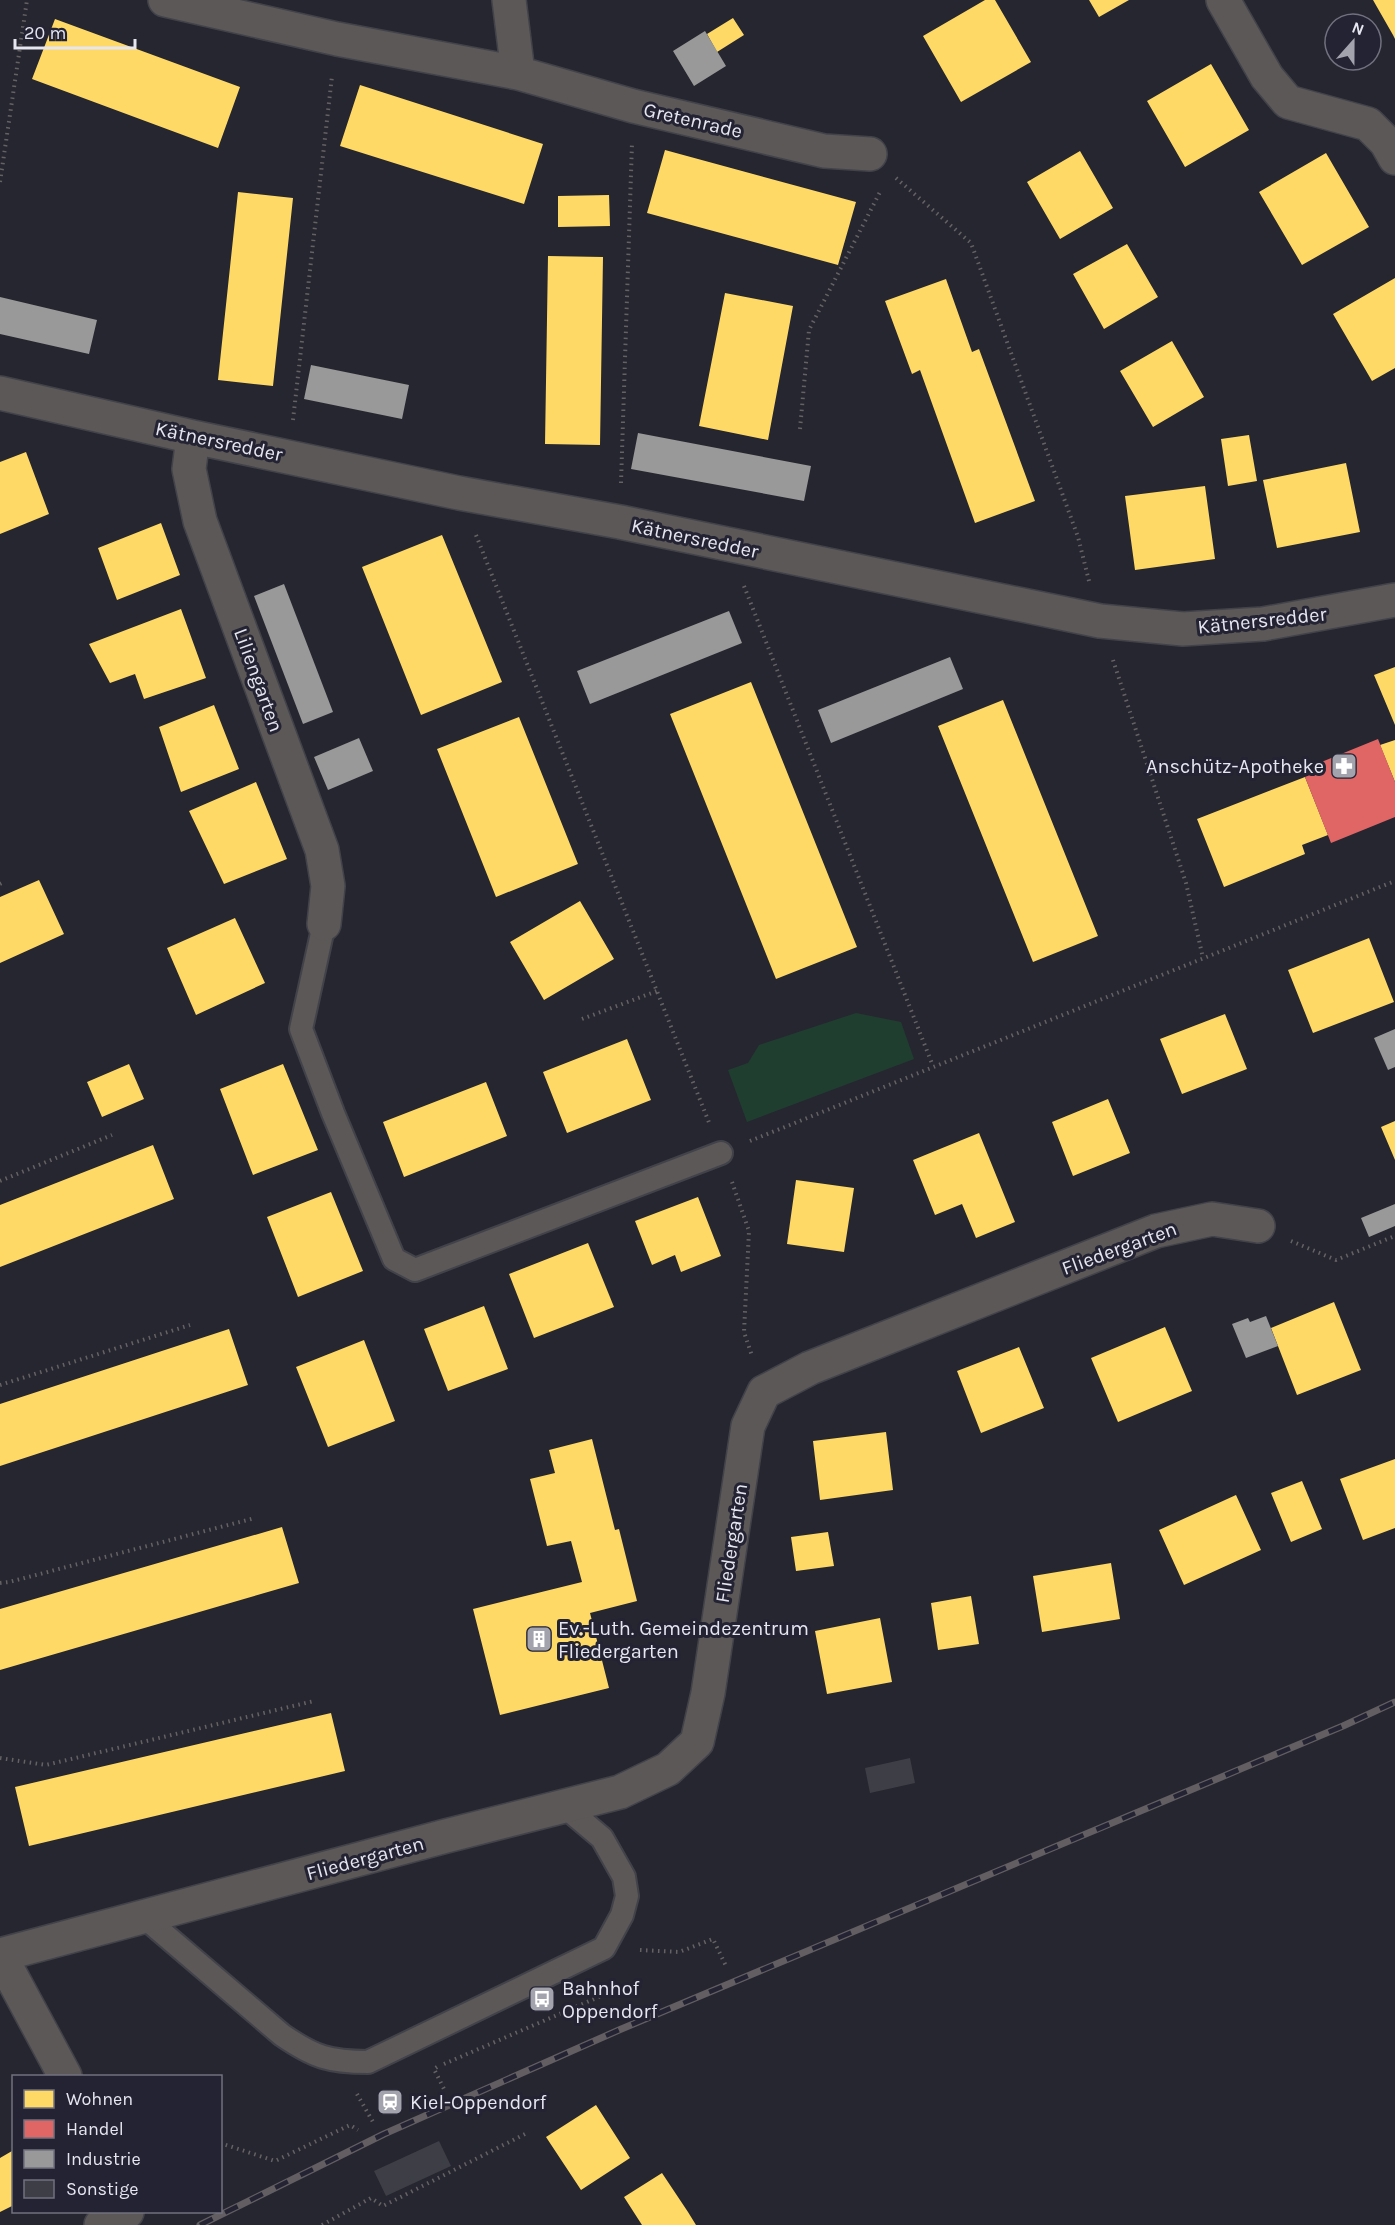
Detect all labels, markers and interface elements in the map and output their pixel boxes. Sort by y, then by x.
scale bar [15,12,135,50]
north arrow [1323,12,1383,72]
text: N [1349,18,1367,39]
text: 20 m [24,22,66,44]
street label: Gretenrade [641,98,744,143]
street label: Kätnersredder [153,417,285,466]
street label: Kätnersredder [629,514,761,563]
street label: Kätnersredder [1196,602,1328,639]
street label: Liliengarten [229,625,288,735]
pharmacy icon: Anschütz-Apotheke [1329,751,1359,781]
place label: Anschütz-Apotheke [1146,755,1324,778]
street label: Fliedergarten [1059,1217,1180,1280]
street label: Fliedergarten [711,1482,752,1605]
place label: Ev.-Luth. Gemeindezentrum Fliedergarten [558,1617,809,1663]
building icon: Ev.-Luth. Gemeindezentrum Fliedergarten [524,1624,554,1654]
street label: Fliedergarten [304,1832,426,1885]
place label: Bahnhof Oppendorf [562,1977,658,2023]
bus stop icon: Bahnhof Oppendorf [527,1984,557,2014]
legend [12,2075,222,2213]
station icon: Kiel-Oppendorf [375,2087,405,2117]
text: Wohnen [66,2088,133,2110]
place label: Kiel-Oppendorf [410,2091,547,2114]
text: Handel [66,2118,124,2140]
text: Industrie [66,2148,141,2170]
text: Sonstige [66,2178,139,2200]

